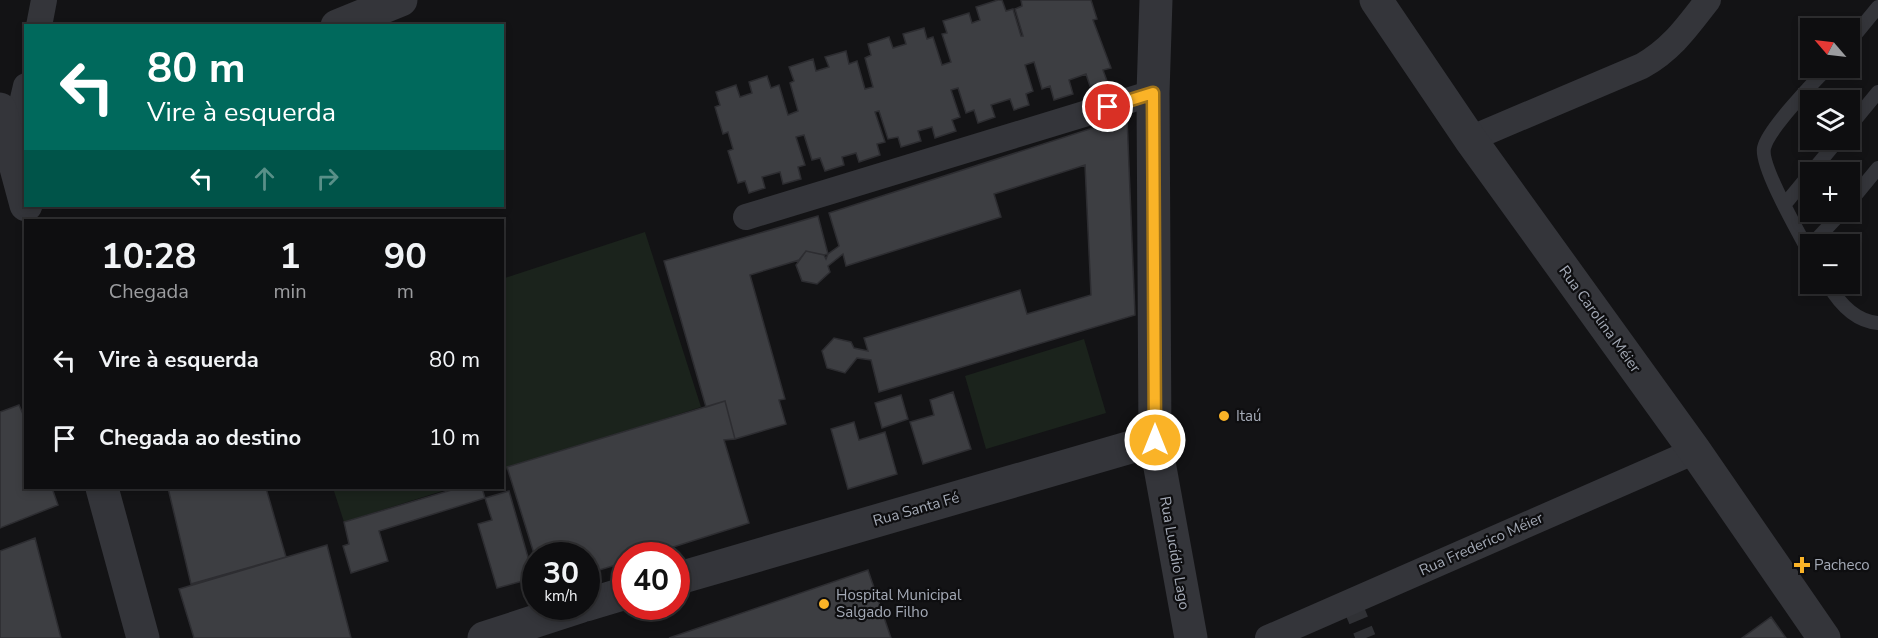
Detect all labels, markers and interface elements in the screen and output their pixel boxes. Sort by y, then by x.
north arrow [1800,18,1860,78]
map controls [1800,18,1860,294]
text: 80 m [147,40,246,97]
icon: left [48,48,126,126]
pin [1082,81,1133,132]
icon: arrive [1091,90,1124,123]
button: layers [1800,90,1860,150]
text: Vire à esquerda [147,94,336,131]
icon: left [185,162,218,195]
icon: ahead [248,162,281,195]
icon: right [311,162,344,195]
button: + [1800,162,1860,222]
text: 10:28 [101,232,196,281]
text: 1 [279,232,301,281]
text: 90 [384,232,427,281]
button: − [1800,234,1860,294]
street label: Rua Carolina Méier [1554,262,1646,377]
text: Chegada [109,278,189,305]
text: min [273,278,307,305]
text: m [397,278,414,305]
icon: left [48,344,81,377]
text: Vire à esquerda [99,345,259,375]
text: 80 m [429,345,480,375]
place label: Itaú [1236,406,1261,426]
position arrow [1123,408,1187,472]
marker: Itaú [1217,409,1231,423]
icon: arrive [48,422,81,455]
text: Chegada ao destino [99,423,301,453]
text: 10 m [429,423,480,453]
street label: Rua Santa Fé [871,487,962,531]
street label: Rua Lucídio Lago [1155,495,1195,611]
street label: Rua Frederico Méier [1416,507,1547,580]
speed limit sign: 40 [612,542,690,620]
text: 30 [543,553,579,594]
place label: Pacheco [1814,555,1870,575]
marker: Pacheco [1795,558,1809,572]
place label: Hospital Municipal Salgado Filho [836,585,962,622]
text: km/h [544,586,578,606]
marker: Hospital Municipal Salgado Filho [817,597,831,611]

